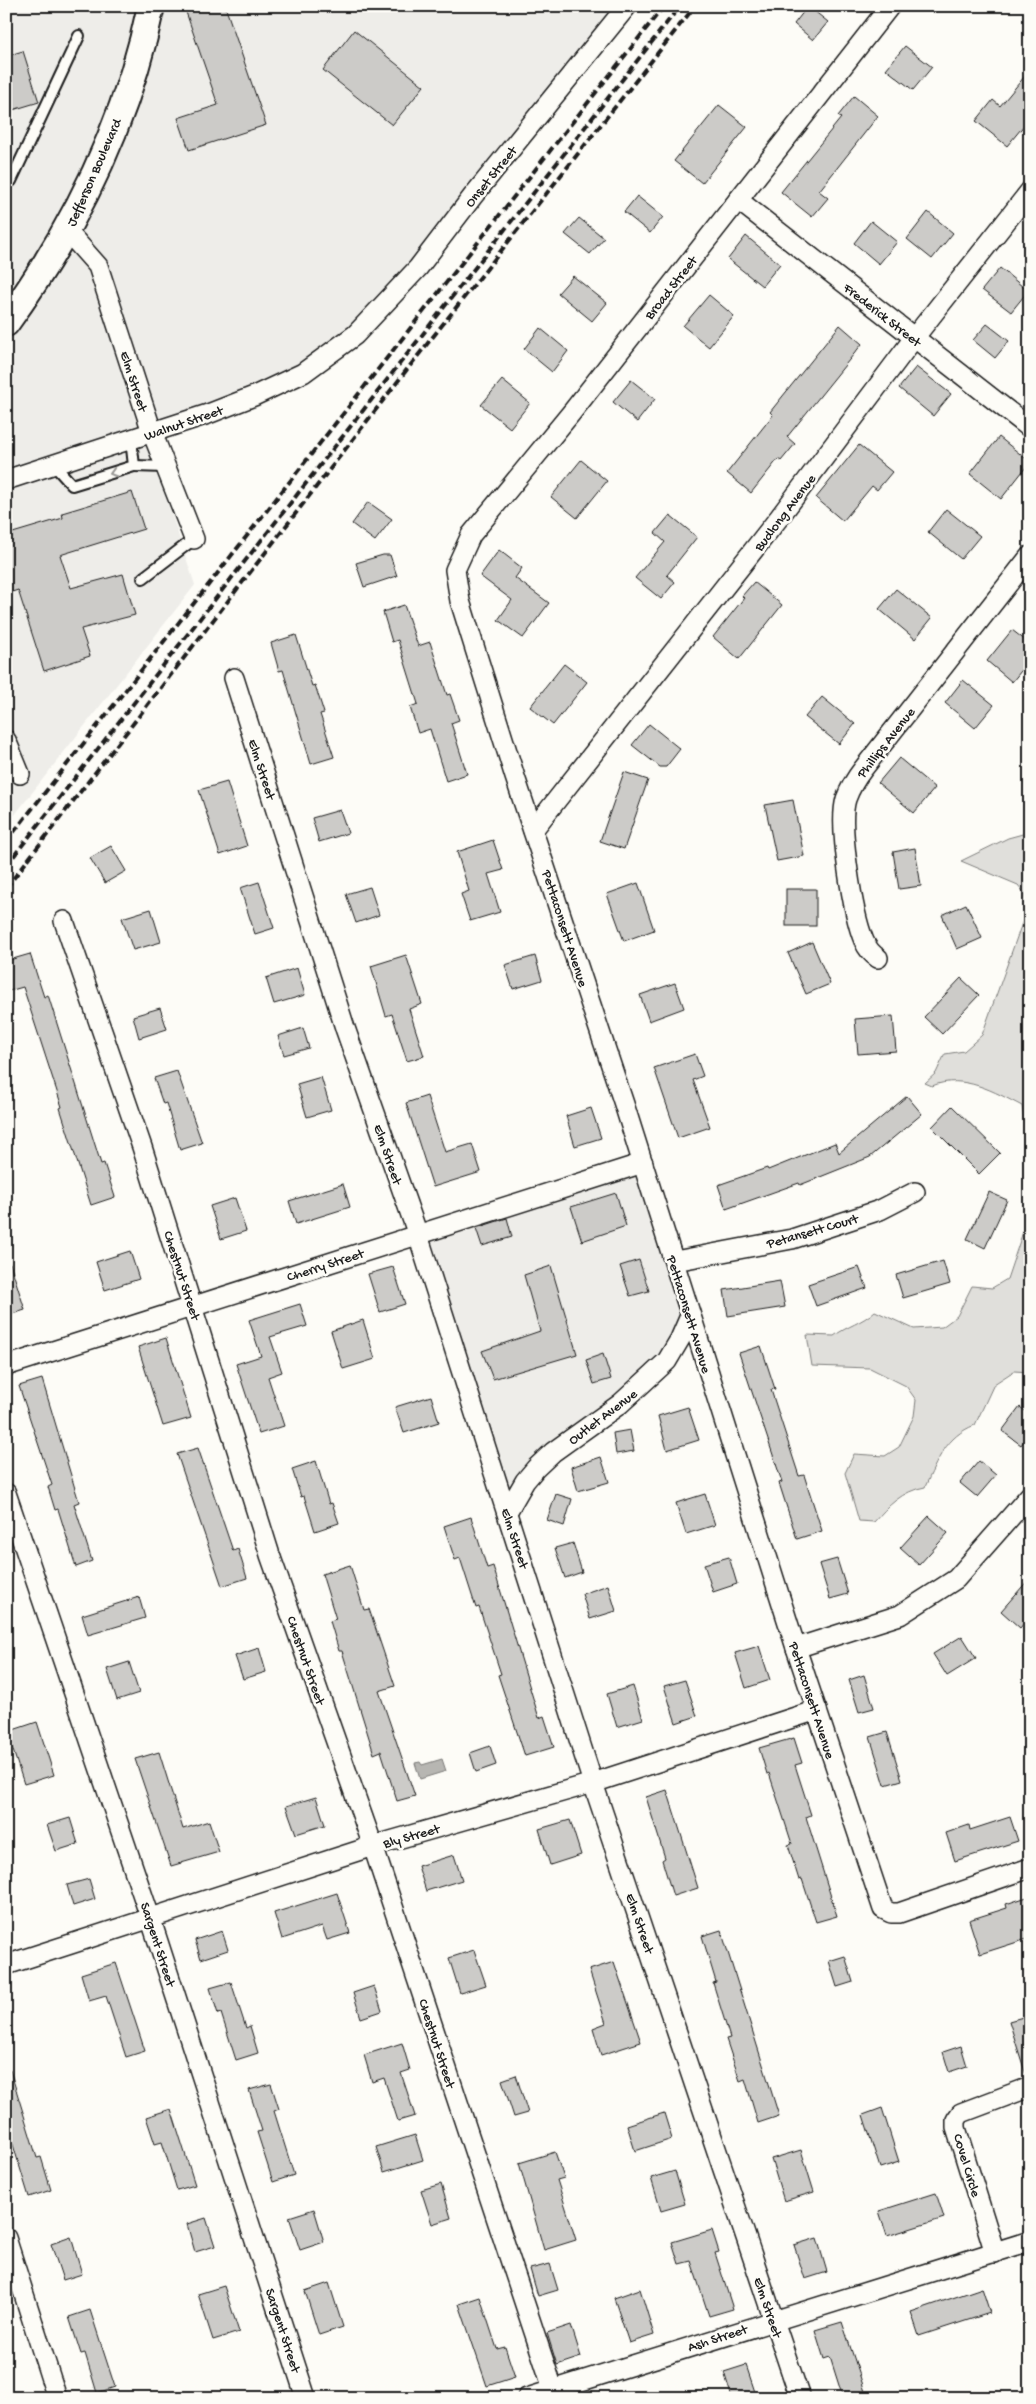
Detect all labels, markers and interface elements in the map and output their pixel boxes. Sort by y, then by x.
street label: Jefferson Boulevard [64,115,127,230]
street label: Onset Street [462,143,523,212]
street label: Broad Street [641,252,703,325]
street label: Frederick Street [838,280,925,353]
street label: Elm Street [115,349,151,415]
street label: Walnut Street [142,403,227,446]
one-way arrow [109,467,118,477]
street label: Budlong Avenue [751,471,821,556]
street label: Phillips Avenue [854,704,920,783]
street label: Elm Street [243,737,279,803]
street label: Pettaconsett Avenue [536,867,591,990]
street label: Elm Street [368,1123,405,1188]
street label: Petansett Court [764,1211,862,1254]
street label: Chestnut Street [158,1229,203,1324]
street label: Cherry Street [285,1246,368,1287]
street label: Pettaconsett Avenue [661,1253,714,1376]
street label: Outlet Avenue [566,1386,642,1450]
street label: Elm Street [496,1506,532,1572]
street label: Chestnut Street [281,1614,328,1709]
street label: Pettaconsett Avenue [783,1639,838,1762]
street label: Bly Street [381,1821,443,1854]
street label: Elm Street [620,1892,657,1957]
street label: Sargent Street [135,1901,179,1990]
street label: Chestnut Street [413,1997,458,2092]
street label: Covel Circle [948,2132,984,2200]
street label: Elm Street [748,2276,785,2341]
street label: Sargent Street [260,2287,304,2376]
street label: Ash Street [686,2321,751,2357]

